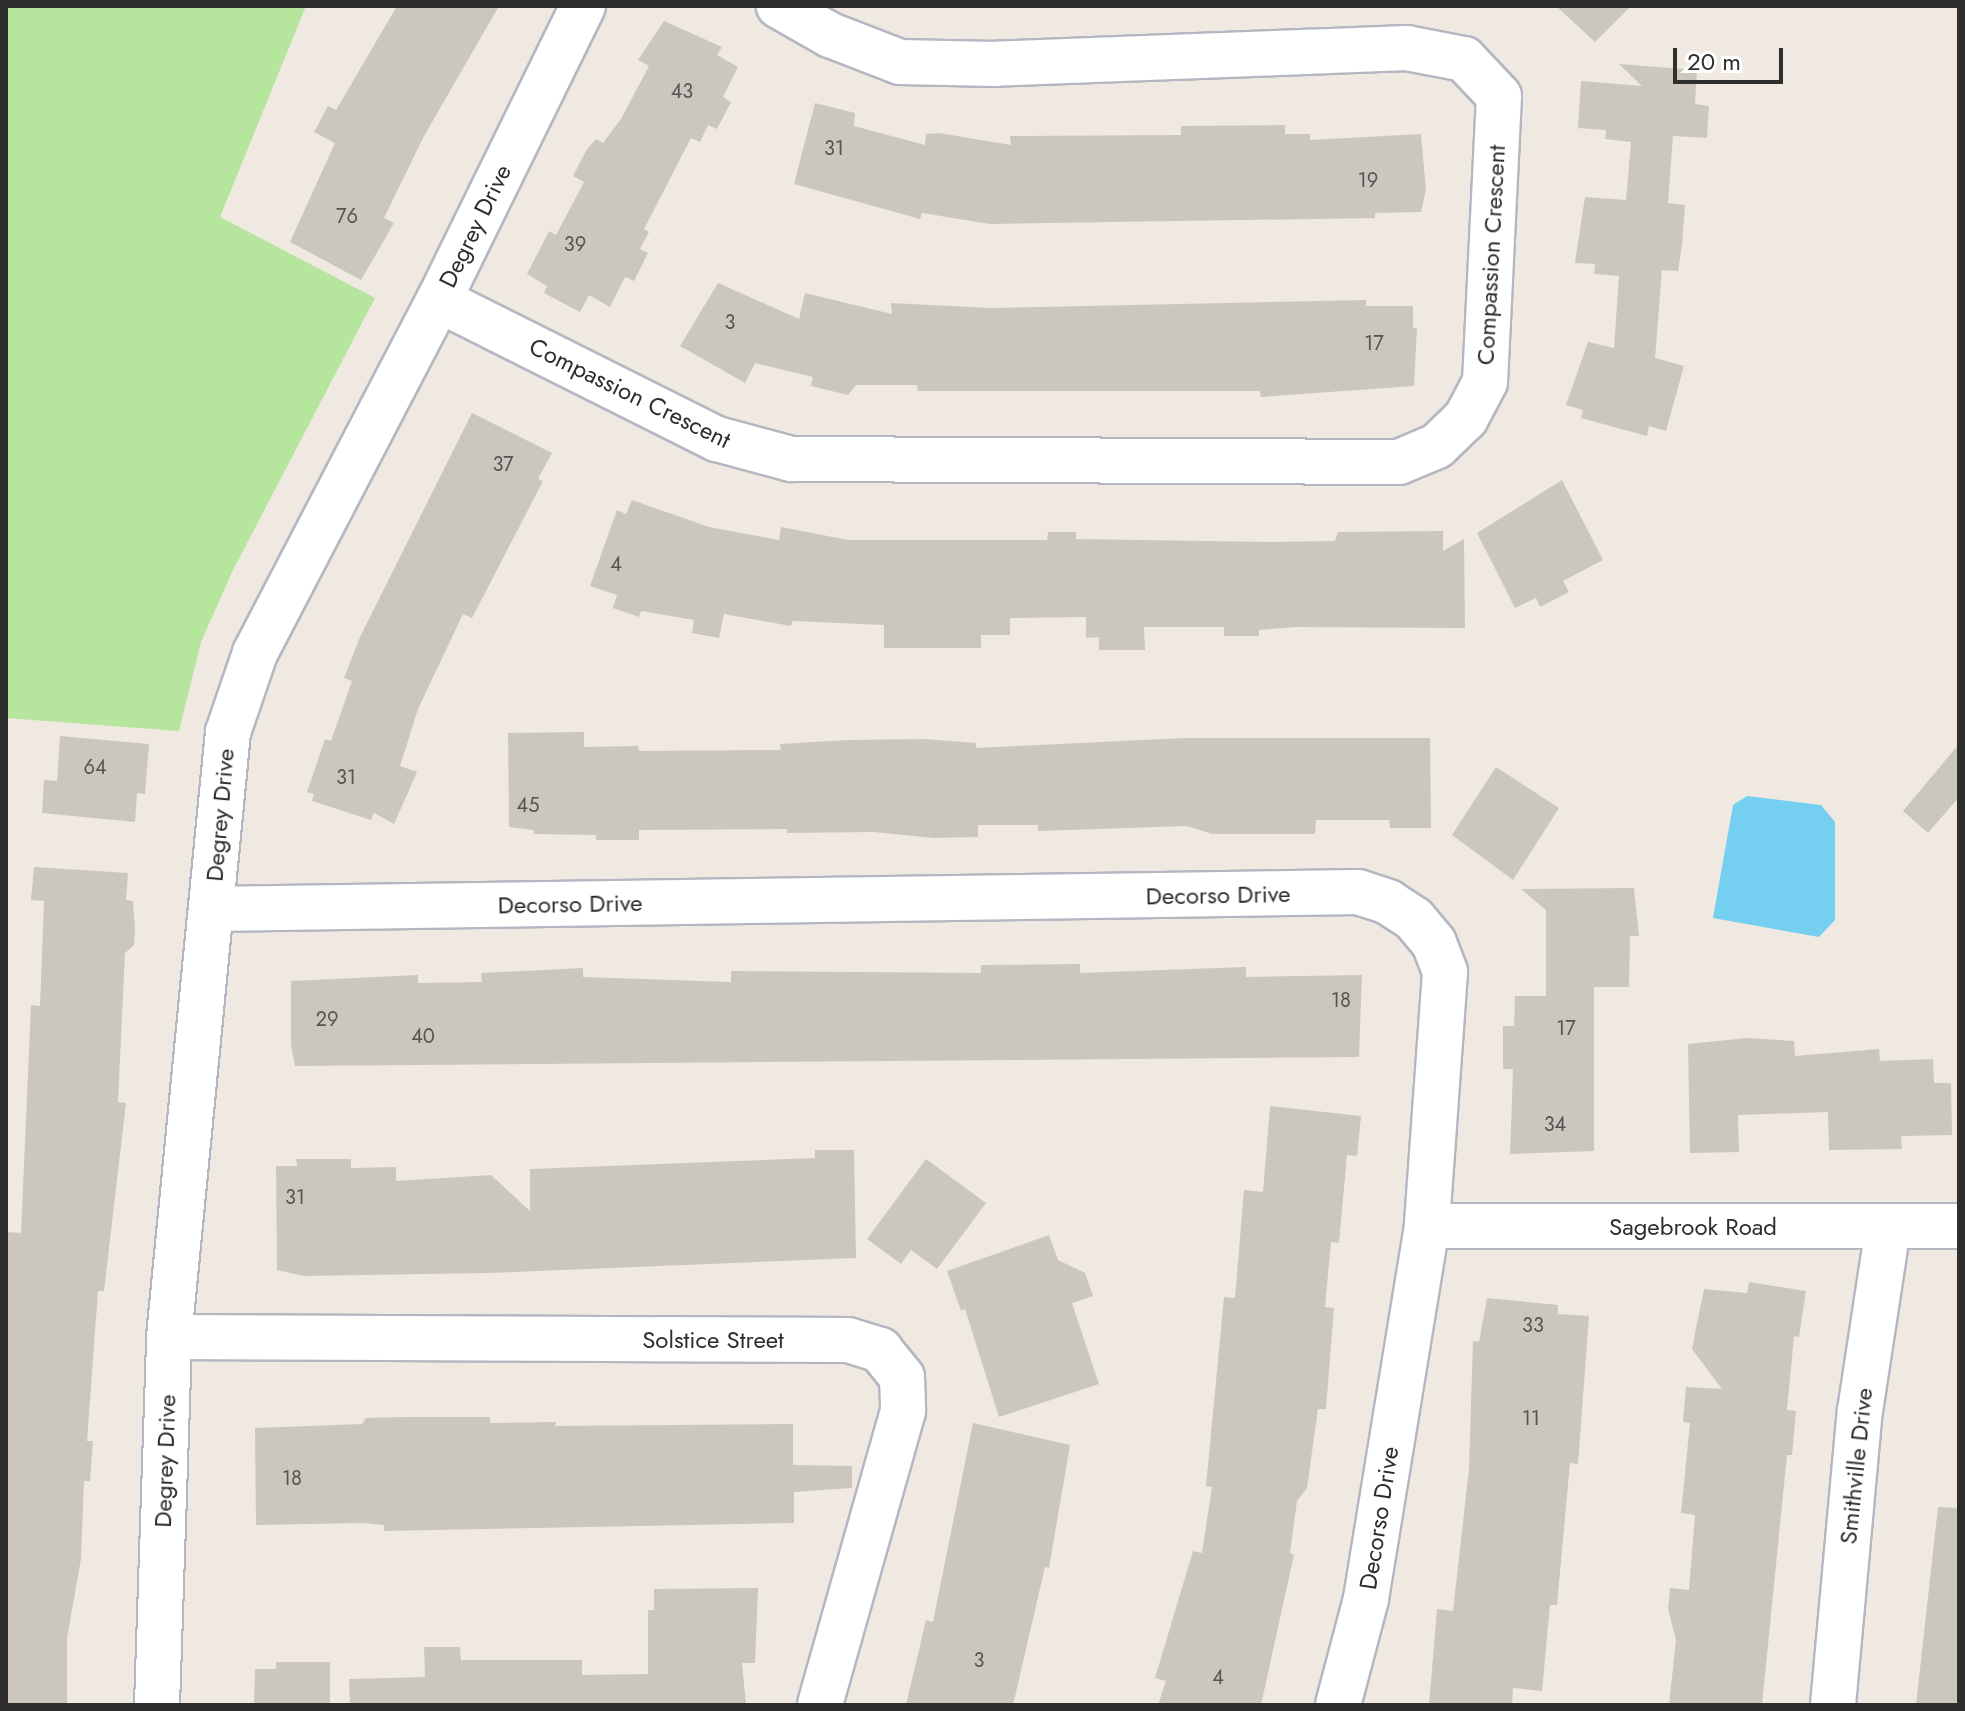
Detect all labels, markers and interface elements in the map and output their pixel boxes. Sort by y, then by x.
scale bar [1677,32,1787,82]
text: 20 m [1687,44,1741,79]
house number: 43 [671,79,693,103]
house number: 31 [824,136,844,160]
street label: Compassion Crescent [1471,144,1511,366]
street label: Degrey Drive [433,160,517,292]
house number: 19 [1358,168,1378,192]
house number: 76 [336,204,358,228]
house number: 39 [564,232,586,256]
house number: 3 [725,310,735,334]
house number: 17 [1364,331,1384,355]
street label: Compassion Crescent [525,332,735,454]
house number: 37 [492,452,514,476]
house number: 4 [610,552,622,576]
street label: Degrey Drive [200,747,240,883]
house number: 64 [83,755,107,779]
house number: 31 [336,765,356,789]
house number: 45 [517,793,539,817]
street label: Decorso Drive [1145,879,1291,911]
street label: Decorso Drive [497,888,643,920]
house number: 18 [1331,988,1351,1012]
house number: 29 [316,1007,338,1031]
house number: 17 [1556,1016,1576,1040]
house number: 40 [411,1024,435,1048]
house number: 34 [1544,1112,1566,1136]
house number: 31 [285,1185,305,1209]
street label: Sagebrook Road [1609,1213,1777,1241]
house number: 33 [1522,1313,1544,1337]
street label: Solstice Street [642,1326,784,1354]
street label: Smithville Drive [1833,1386,1879,1546]
street label: Degrey Drive [148,1394,182,1528]
house number: 11 [1522,1406,1540,1430]
street label: Decorso Drive [1353,1444,1405,1592]
house number: 18 [282,1466,302,1490]
house number: 3 [974,1648,984,1672]
house number: 4 [1212,1665,1224,1689]

